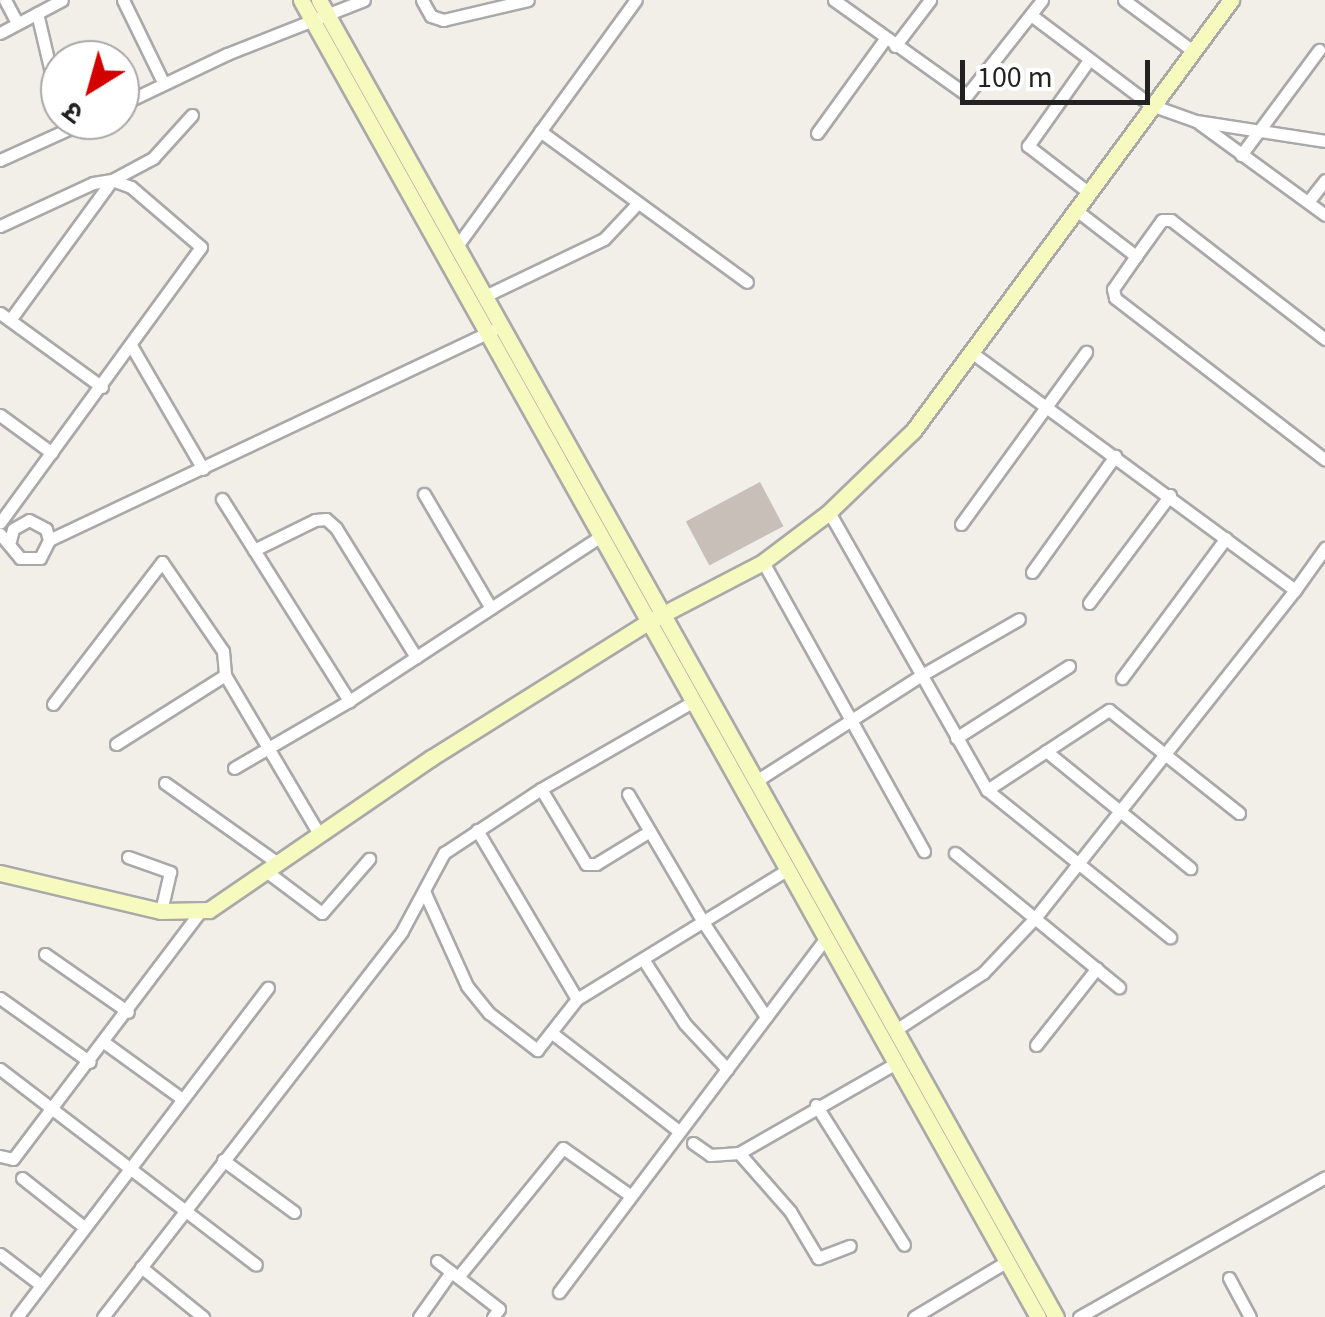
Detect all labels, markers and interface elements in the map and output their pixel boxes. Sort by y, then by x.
north arrow [40,40,140,140]
scale bar [965,40,1155,102]
text: 100 m [977,56,1053,99]
text: उ [55,91,92,133]

